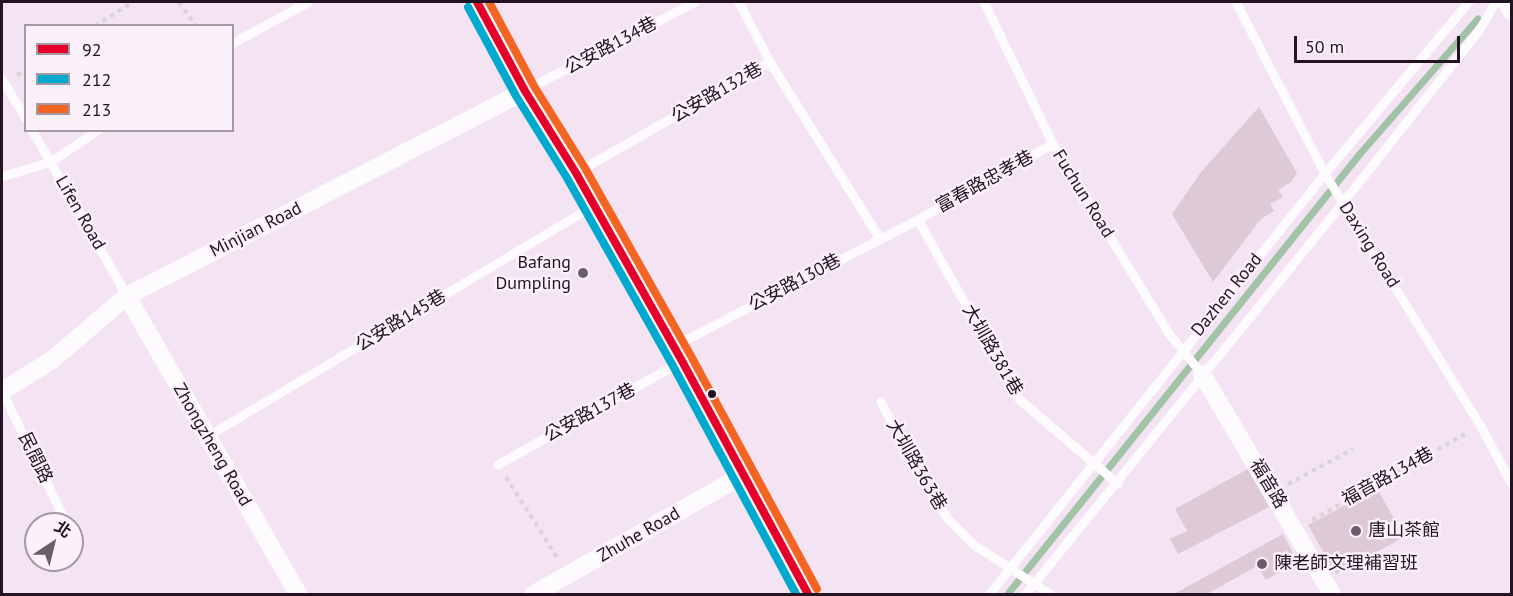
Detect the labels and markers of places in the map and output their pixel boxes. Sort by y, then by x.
place label: Bafang Dumpling [496,252,571,294]
marker: Bafang Dumpling [576,266,590,280]
unlabelled marker [706,388,718,400]
place label: 唐山茶館 [1368,520,1440,542]
marker: 唐山茶館 [1349,524,1363,538]
place label: 陳老師文理補習班 [1274,553,1418,575]
marker: 陳老師文理補習班 [1255,557,1269,571]

